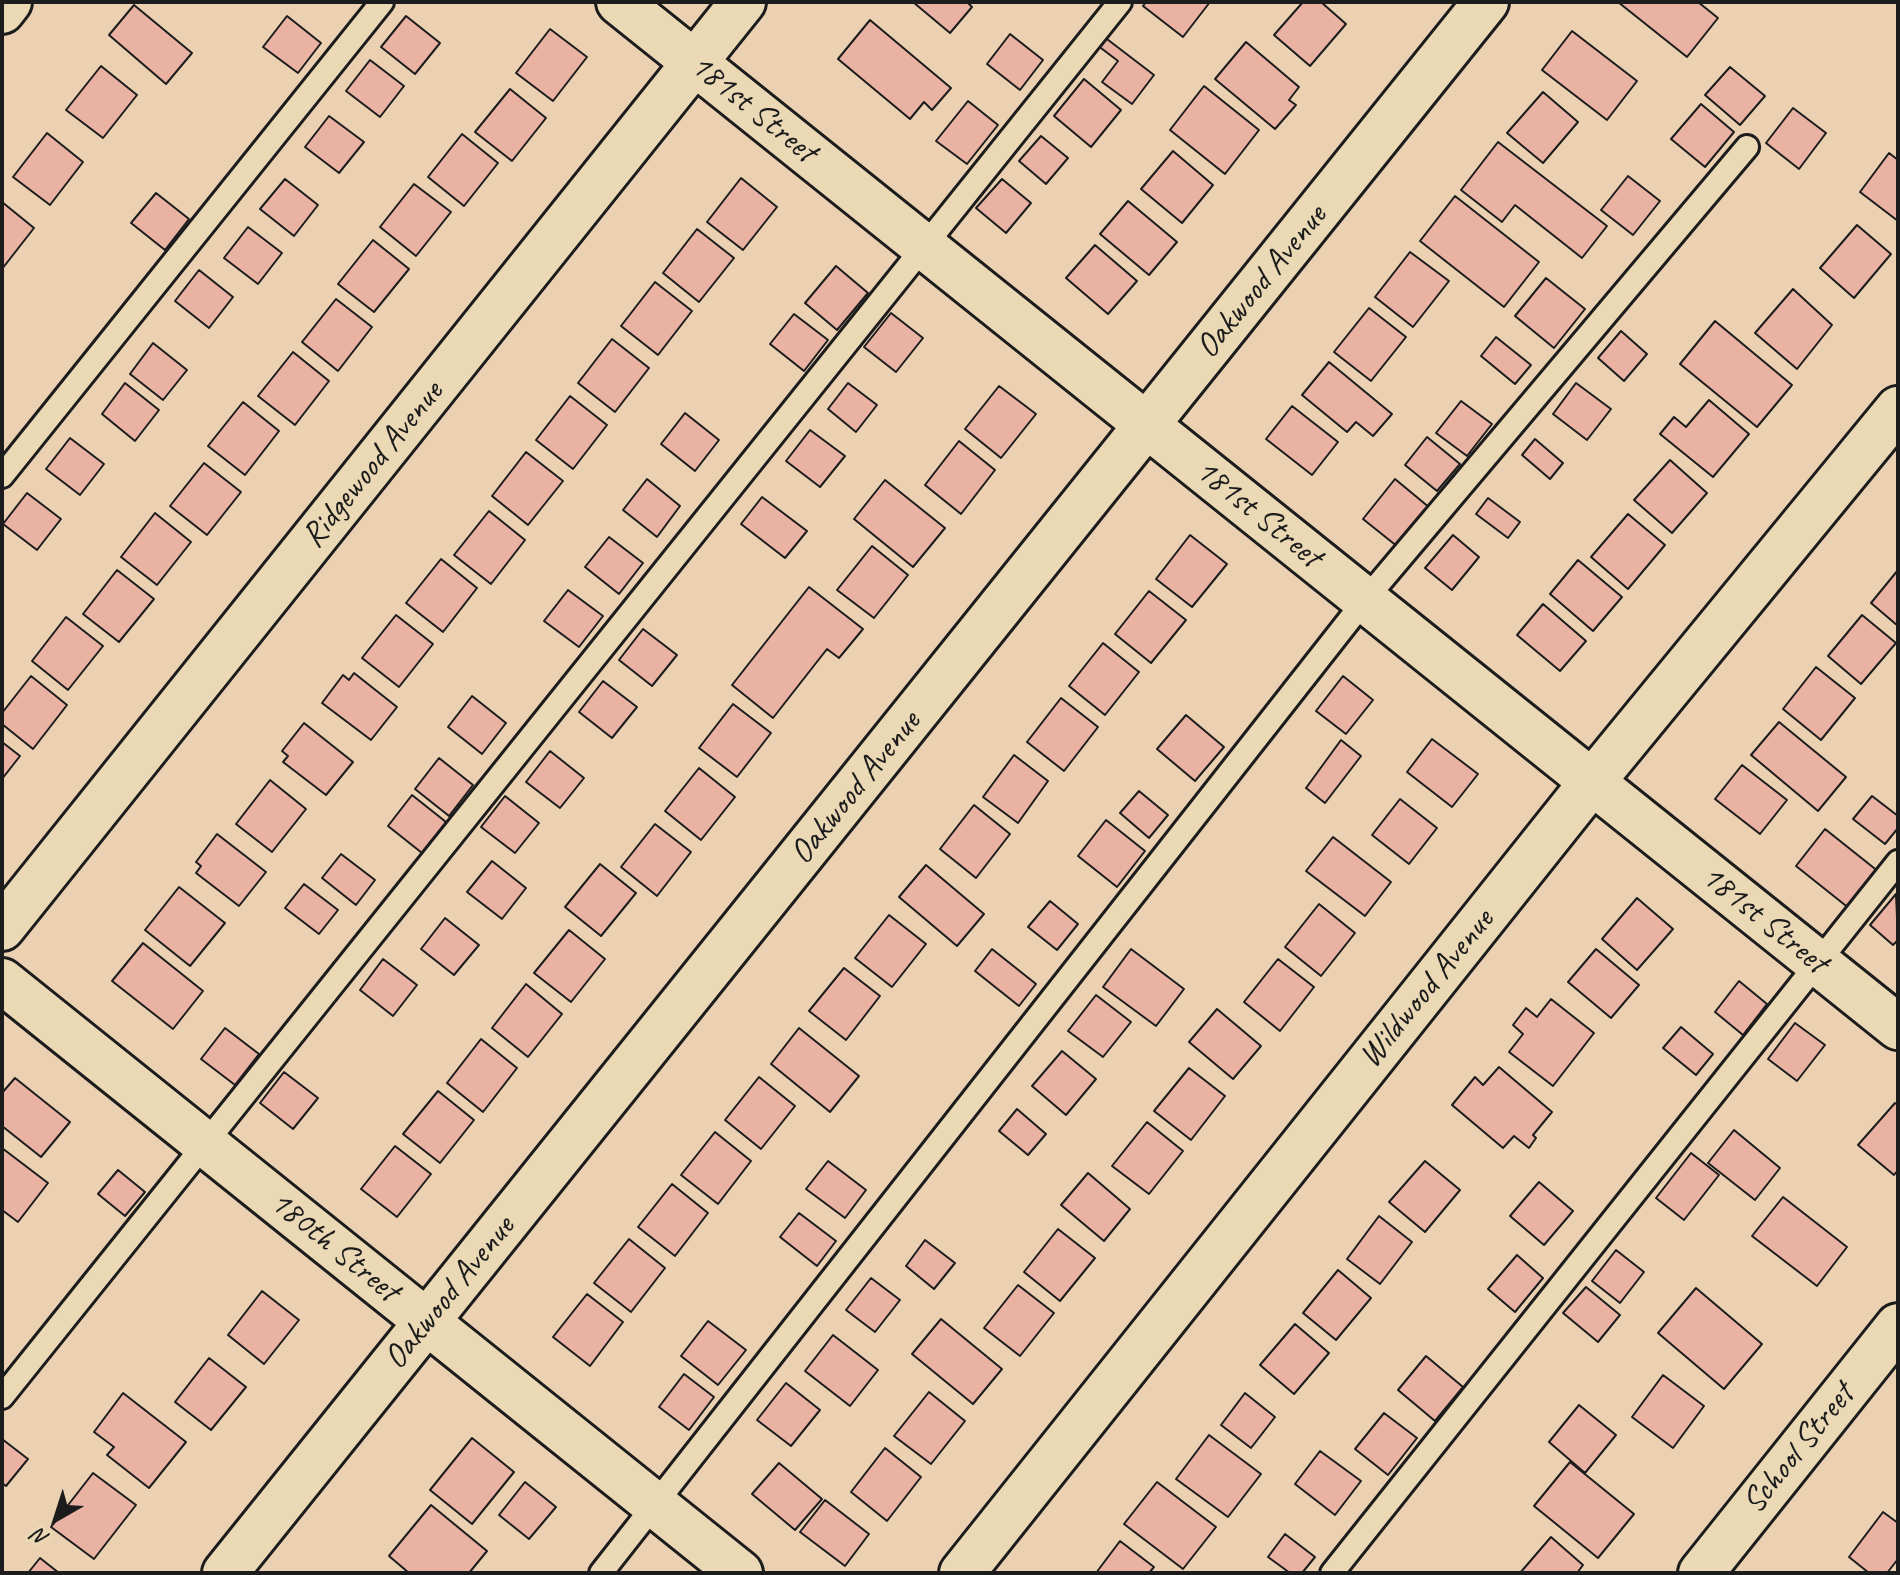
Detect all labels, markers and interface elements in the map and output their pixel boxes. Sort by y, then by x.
street label: 181st Street [681,46,825,172]
street label: Oakwood Avenue [1188,197,1336,367]
street label: Ridgewood Avenue [293,374,453,556]
street label: 181st Street [1186,451,1330,577]
street label: Oakwood Avenue [782,703,930,873]
street label: 181st Street [1692,857,1836,983]
street label: Wildwood Avenue [1351,901,1503,1077]
street label: 180th Street [261,1182,407,1312]
street label: Oakwood Avenue [376,1208,524,1378]
street label: School Street [1734,1376,1864,1522]
north arrow [16,1479,96,1559]
text: N [27,1522,55,1553]

